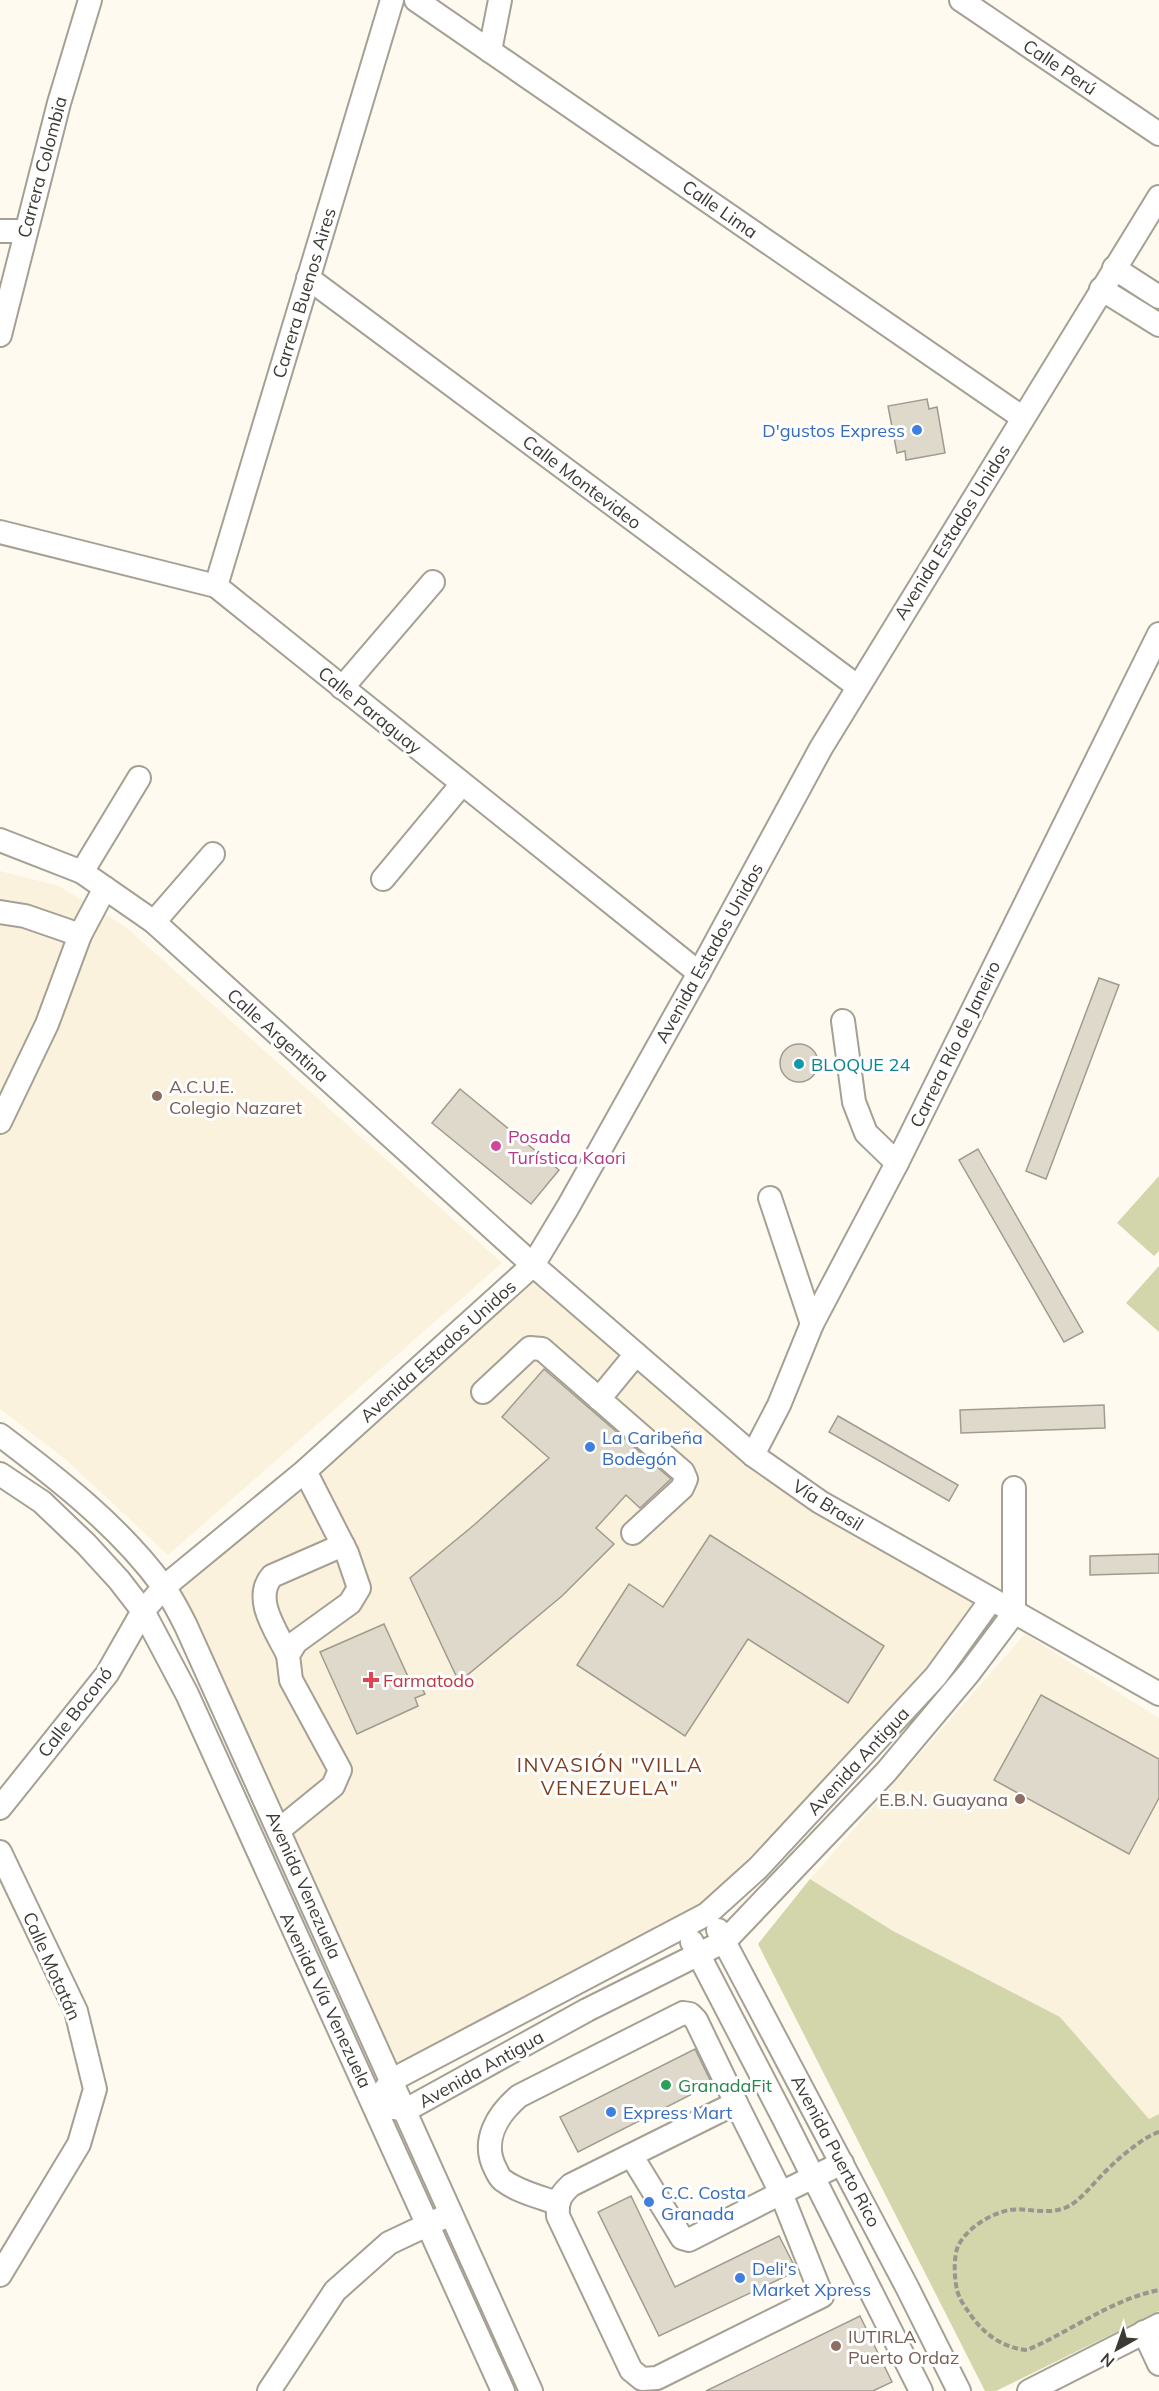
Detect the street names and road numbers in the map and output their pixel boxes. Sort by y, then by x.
street label: Calle Perú [1019,34,1101,100]
street label: Carrera Colombia [12,94,72,240]
street label: Calle Lima [678,175,762,243]
street label: Carrera Buenos Aires [267,205,341,381]
street label: Calle Montevideo [518,430,646,534]
street label: Avenida Estados Unidos [889,440,1015,624]
street label: Calle Paraguay [314,661,427,759]
street label: Avenida Estados Unidos [650,859,768,1047]
street label: Carrera Río de Janeiro [905,957,1005,1131]
street label: Calle Argentina [222,983,334,1087]
street label: Avenida Estados Unidos [355,1275,521,1427]
street label: Vía Brasil [788,1474,868,1536]
street label: Calle Boconó [33,1662,117,1762]
street label: Avenida Antigua [802,1702,914,1820]
street label: Avenida Venezuela [261,1808,347,1962]
street label: Calle Motatán [18,1908,86,2024]
street label: Avenida Vía Venezuela [275,1908,377,2092]
street label: Avenida Antigua [414,2025,548,2113]
street label: Avenida Puerto Rico [786,2071,886,2231]

